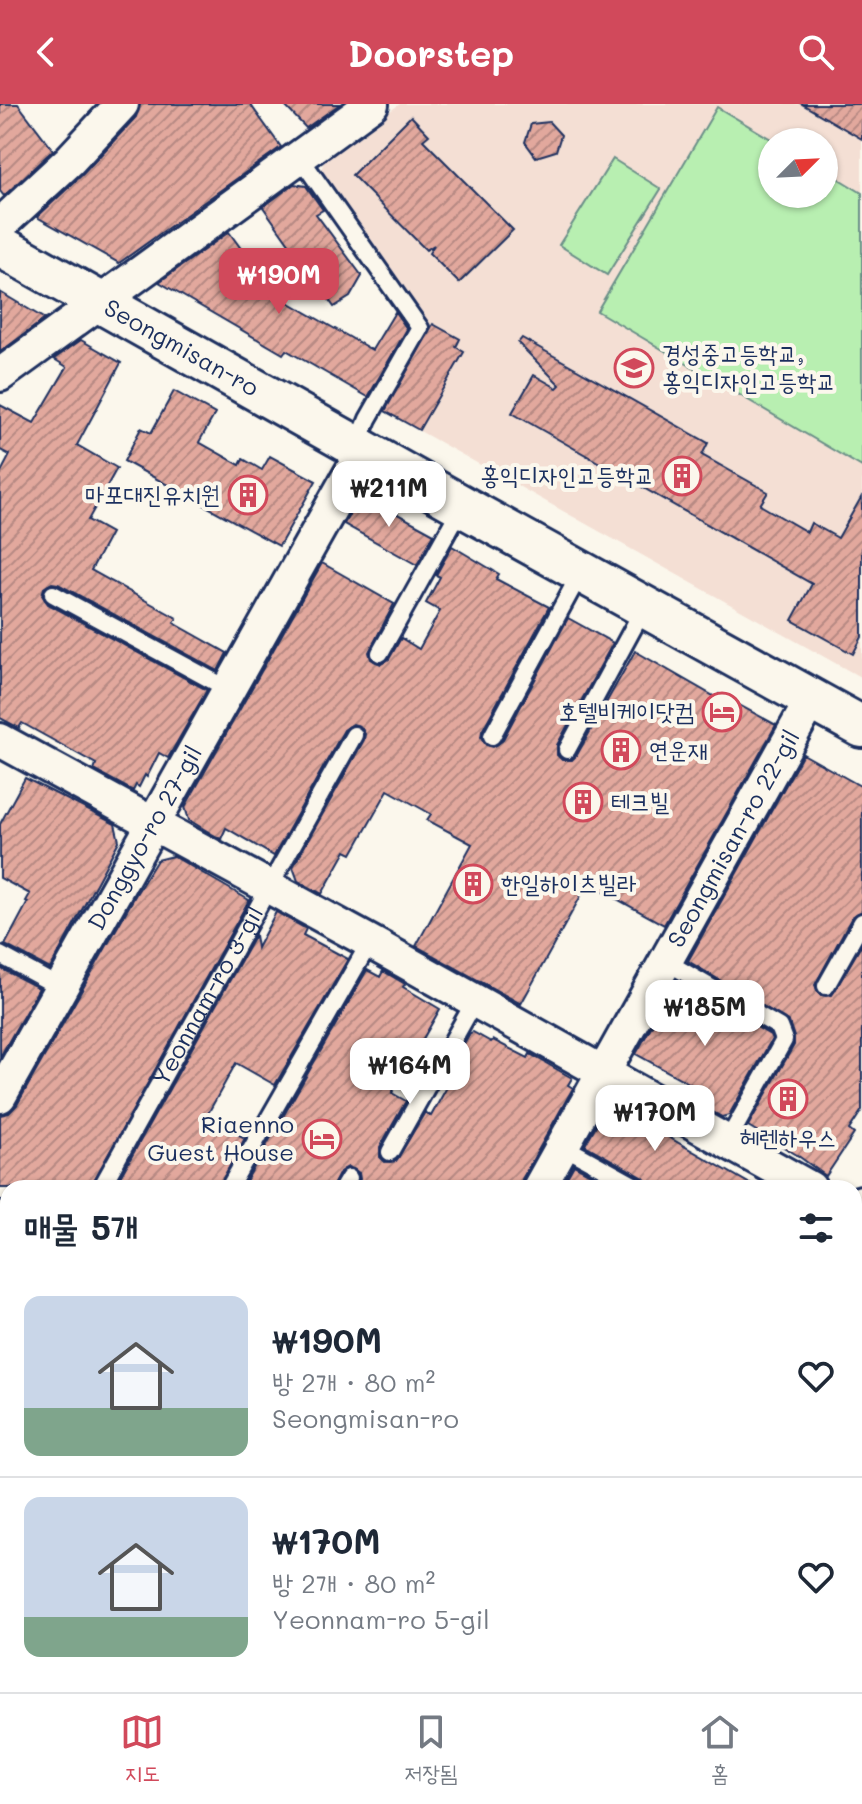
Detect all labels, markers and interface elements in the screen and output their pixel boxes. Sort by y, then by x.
text: Doorstep [348,29,514,76]
icon: back [24,30,68,74]
icon: search [794,30,838,74]
north arrow [758,128,838,208]
map controls [758,128,838,208]
pin: ₩190M [223,248,335,316]
text: ₩190M [237,257,321,291]
street label: Seongmisan-ro [99,291,265,403]
place label: 경성중고등학교, 홍익디자인고등학교 [662,337,836,396]
school or university icon: 경성중고등학교, 홍익디자인고등학교 [613,347,655,389]
building icon: 홍익디자인고등학교 [661,455,703,497]
place label: 홍익디자인고등학교 [480,459,654,490]
pin: ₩211M [333,461,445,529]
text: ₩211M [350,470,428,504]
building icon: 마포대진유치원 [227,474,269,516]
place label: 마포대진유치원 [85,478,220,509]
hotel icon: 호텔비케이닷컴 [701,691,743,733]
place label: 호텔비케이닷컴 [559,695,694,726]
street label: Seongmisan-ro 22-gil [660,724,806,952]
building icon: 연운재 [600,729,642,771]
place label: 연운재 [649,733,707,764]
street label: Donggyo-ro 27-gil [80,740,208,935]
building icon: 테크빌 [562,781,604,823]
place label: 테크빌 [611,785,670,816]
building icon: 한일하이츠빌라 [452,863,494,905]
place label: 한일하이츠빌라 [501,867,636,898]
street label: Yeonnam-ro 3-gil [144,900,270,1091]
pin: ₩185M [649,980,761,1048]
text: ₩185M [663,989,747,1023]
pin: ₩164M [354,1038,466,1106]
text: ₩164M [368,1047,452,1081]
building icon: 헤렌하우스 [767,1078,809,1120]
pin: ₩170M [599,1085,711,1153]
text: ₩170M [613,1094,697,1128]
place label: Riaenno Guest House [147,1108,294,1167]
hotel icon: Riaenno Guest House [301,1118,343,1160]
place label: 헤렌하우스 [740,1121,836,1152]
text: 매물 5개 [24,1204,138,1249]
icon: filters [794,1206,838,1250]
text: ₩190M [272,1317,382,1362]
icon: home [88,1328,184,1424]
icon: heart [794,1354,838,1398]
text: 방 2개 · 80 m² [272,1365,435,1399]
text: Seongmisan-ro [272,1401,459,1435]
text: ₩170M [272,1518,381,1563]
icon: home [88,1529,184,1625]
icon: heart [794,1555,838,1599]
text: 방 2개 · 80 m² [272,1566,435,1600]
text: Yeonnam-ro 5-gil [272,1602,490,1636]
tab: 지도 [120,1710,164,1788]
tab: 저장됨 [404,1710,458,1788]
tab: 홈 [698,1710,742,1788]

